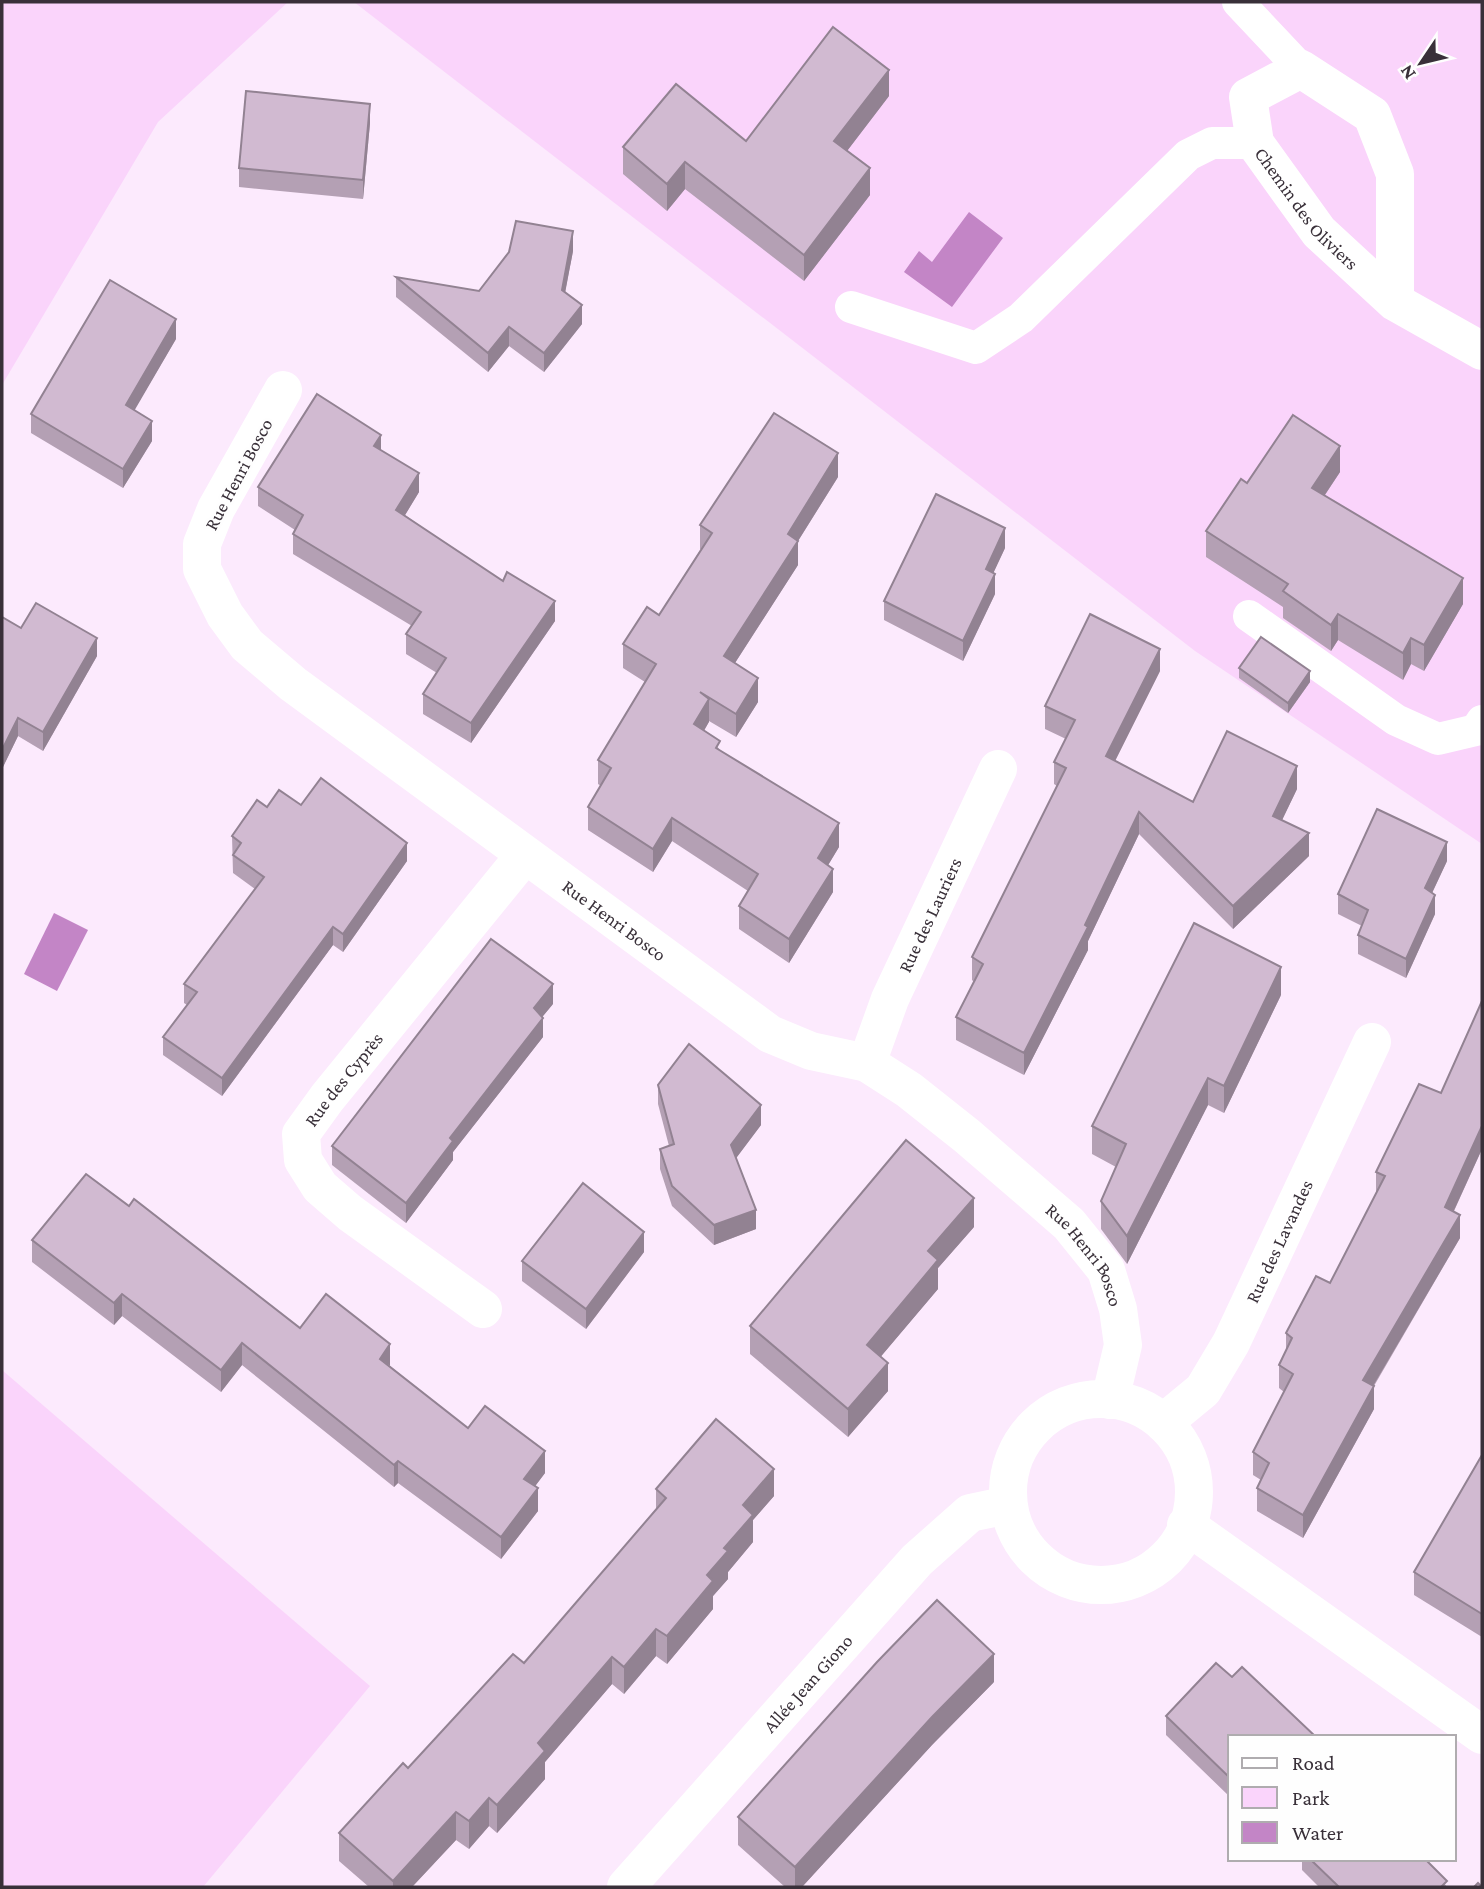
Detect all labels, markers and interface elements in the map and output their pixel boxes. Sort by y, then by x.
north arrow [1386,28,1456,98]
text: N [1395,61,1420,84]
street label: Chemin des Oliviers [1250,143,1363,274]
street label: Rue Henri Bosco [200,415,277,534]
street label: Rue des Lauriers [894,854,966,976]
street label: Rue Henri Bosco [558,875,670,965]
street label: Rue des Cyprès [300,1028,387,1130]
street label: Rue des Lavandes [1241,1177,1317,1306]
street label: Rue Henri Bosco [1042,1199,1127,1309]
street label: Allée Jean Giono [759,1630,857,1737]
legend [1228,1735,1456,1861]
text: Road [1292,1751,1335,1775]
text: Park [1292,1786,1329,1810]
text: Water [1292,1821,1344,1845]

